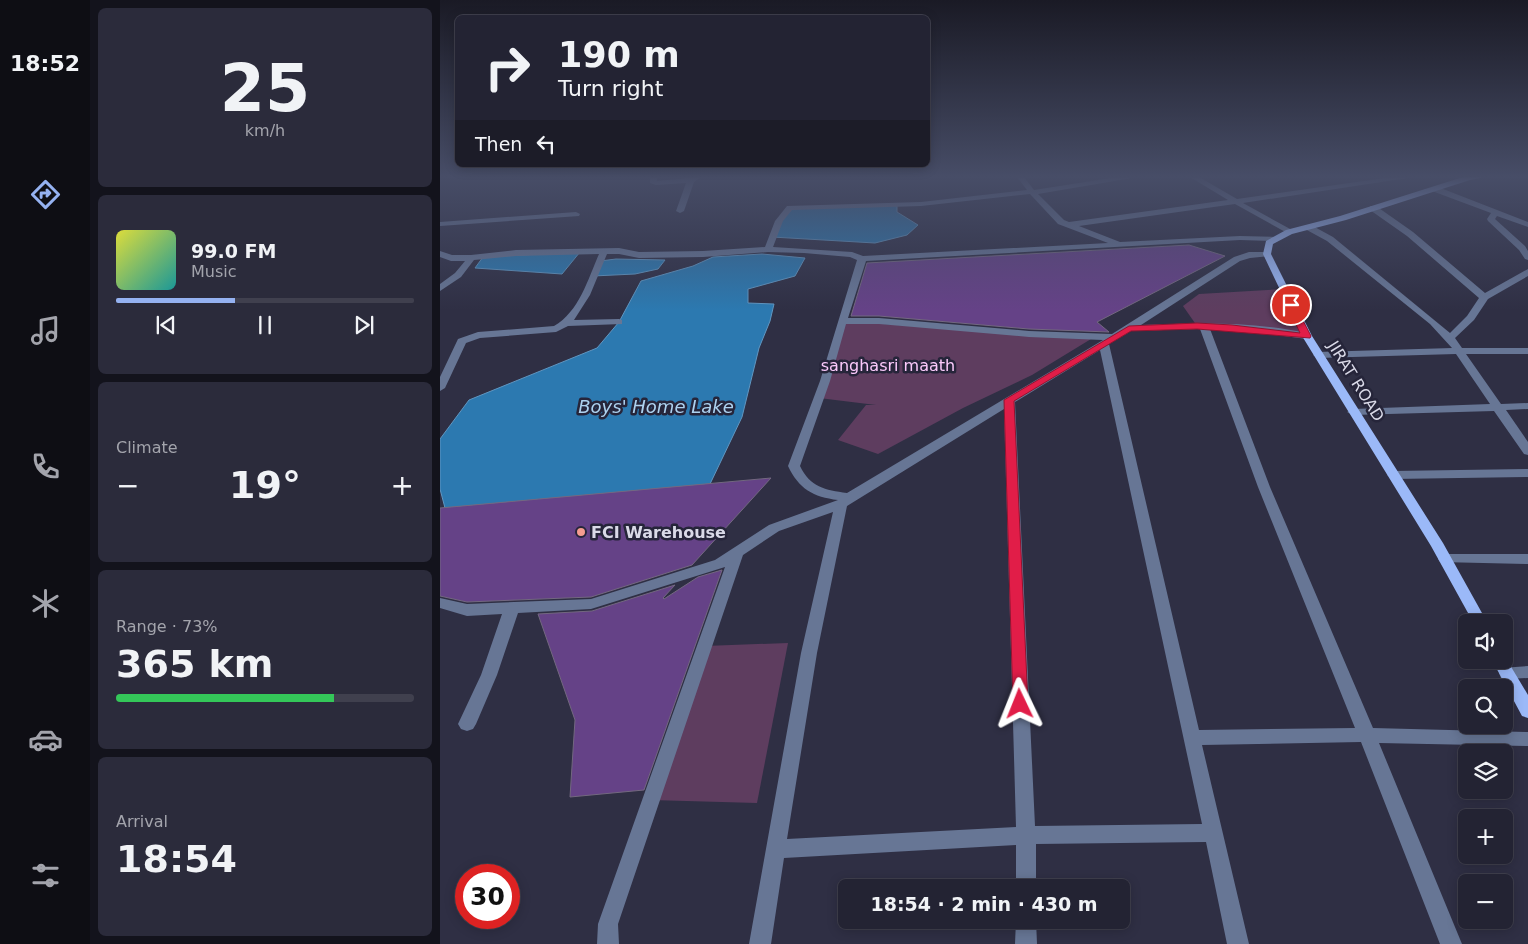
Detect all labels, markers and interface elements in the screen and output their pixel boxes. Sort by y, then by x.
icon: right [475,35,540,100]
text: 190 m [558,35,680,75]
text: 18:52 [10,51,80,76]
text: 25 [220,51,310,126]
text: Turn right [558,76,663,101]
text: km/h [245,121,285,140]
icon: left [532,130,560,158]
text: Then [475,133,522,155]
icon: directions [28,177,63,212]
text: 99.0 FM [191,240,276,262]
text: Music [191,262,237,281]
pin [1270,284,1312,326]
icon: arrive [1277,291,1305,319]
icon: previous [152,311,180,339]
icon: pause [251,311,279,339]
icon: next [350,311,378,339]
icon: music [28,313,63,348]
street label: JIRAT ROAD [1323,336,1388,425]
park label: sanghasri maath [821,356,955,375]
water label: Boys' Home Lake [578,396,734,417]
text: Climate [116,438,178,457]
icon: phone [28,449,63,484]
text: 19° [229,463,301,507]
text: − [116,469,139,502]
text: + [391,469,414,502]
place label: FCI Warehouse [591,523,726,542]
marker: FCI Warehouse [575,526,587,538]
icon: climate [28,586,63,621]
map controls [1458,614,1513,929]
button: sound [1458,614,1513,669]
text: Range · 73% [116,617,218,636]
text: 365 km [116,642,273,686]
position arrow [993,677,1045,729]
button: search [1458,679,1513,734]
icon: car [28,722,63,757]
button: layers [1458,744,1513,799]
button: + [1458,809,1513,864]
text: Arrival [116,812,168,831]
text: 18:54 [116,837,237,881]
icon: filters [28,858,63,893]
speed limit sign: 30 [455,864,520,929]
button: − [1458,874,1513,929]
text: 18:54 · 2 min · 430 m [870,893,1098,915]

